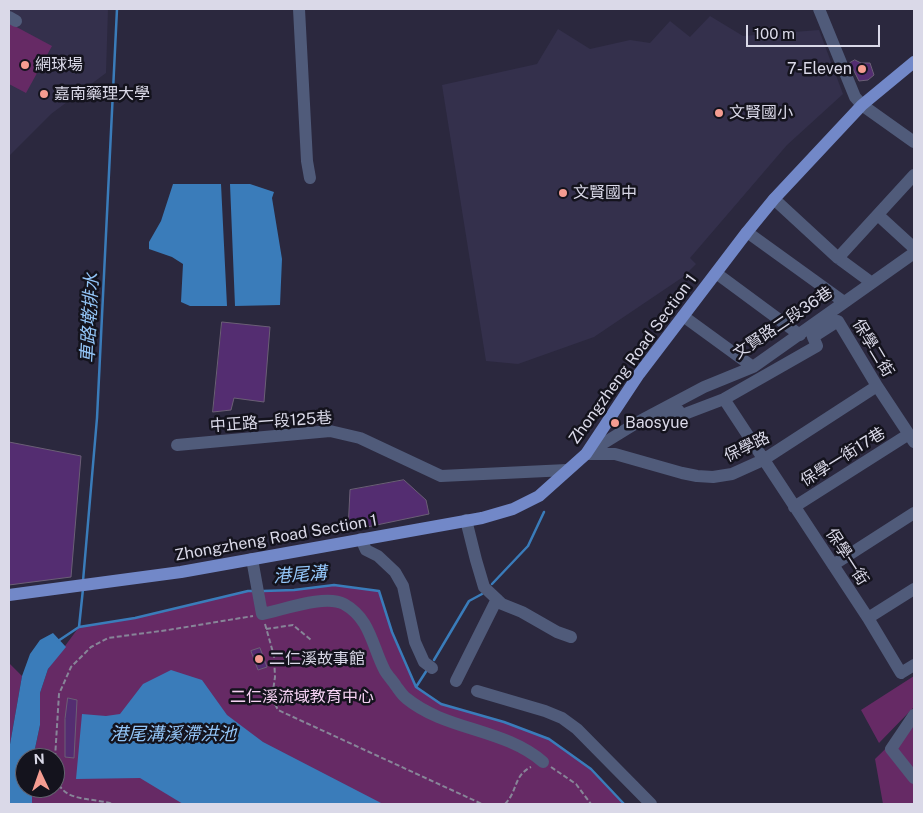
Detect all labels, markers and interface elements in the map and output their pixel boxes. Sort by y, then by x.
scale bar [748,15,882,47]
text: 100 m [754,25,795,42]
place label: 網球場 [35,55,83,75]
marker: 網球場 [19,59,31,71]
place label: 7-Eleven [787,59,852,79]
marker: 7-Eleven [856,63,868,75]
place label: 嘉南藥理大學 [54,84,150,104]
marker: 嘉南藥理大學 [38,88,50,100]
place label: 文賢國小 [729,103,793,123]
marker: 文賢國小 [713,107,725,119]
place label: 文賢國中 [573,183,637,203]
marker: 文賢國中 [557,187,569,199]
street label: Zhongzheng Road Section 1 [565,270,701,448]
water label: 車路墘排水 [77,272,103,364]
street label: 文賢路二段36巷 [730,283,836,363]
street label: 保學二街 [848,316,898,380]
street label: 中正路一段125巷 [209,408,333,436]
place label: Baosyue [625,413,689,433]
marker: Baosyue [609,417,621,429]
street label: 保學一街17巷 [797,423,889,491]
street label: 保學路 [721,428,773,466]
street label: Zhongzheng Road Section 1 [173,511,379,565]
street label: 保學一街 [822,525,872,589]
water label: 港尾溝 [272,562,328,588]
place label: 二仁溪故事館 [269,649,365,669]
marker: 二仁溪故事館 [253,653,265,665]
park label: 二仁溪流域教育中心 [230,687,374,707]
water label: 港尾溝溪滯洪池 [110,723,236,745]
north arrow [15,748,65,798]
text: N [33,751,45,767]

